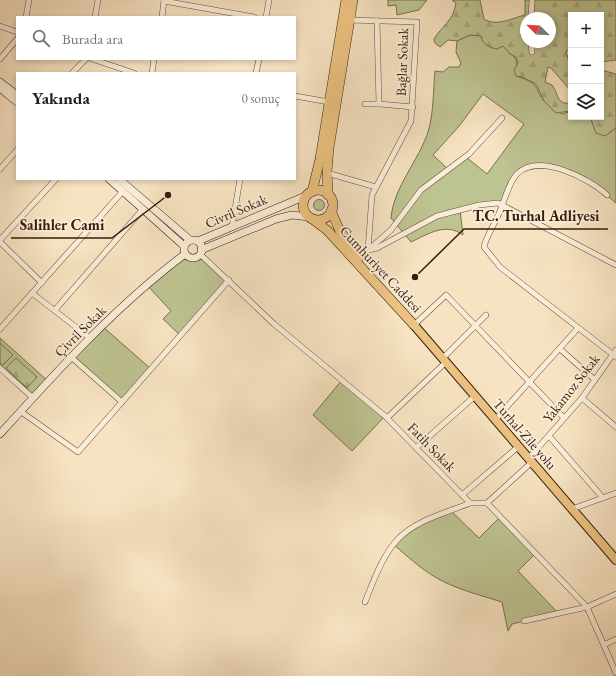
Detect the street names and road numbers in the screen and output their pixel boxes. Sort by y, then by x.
street label: Bağlar Sokak [392,27,412,96]
street label: Civril Sokak [202,190,270,232]
street label: Cumhuriyet Caddesi [336,222,426,317]
street label: Çivril Sokak [50,301,110,361]
street label: Yakamoz Sokak [539,350,604,426]
street label: Turhal-Zile yolu [489,395,561,474]
street label: Fatih Sokak [404,418,460,476]

